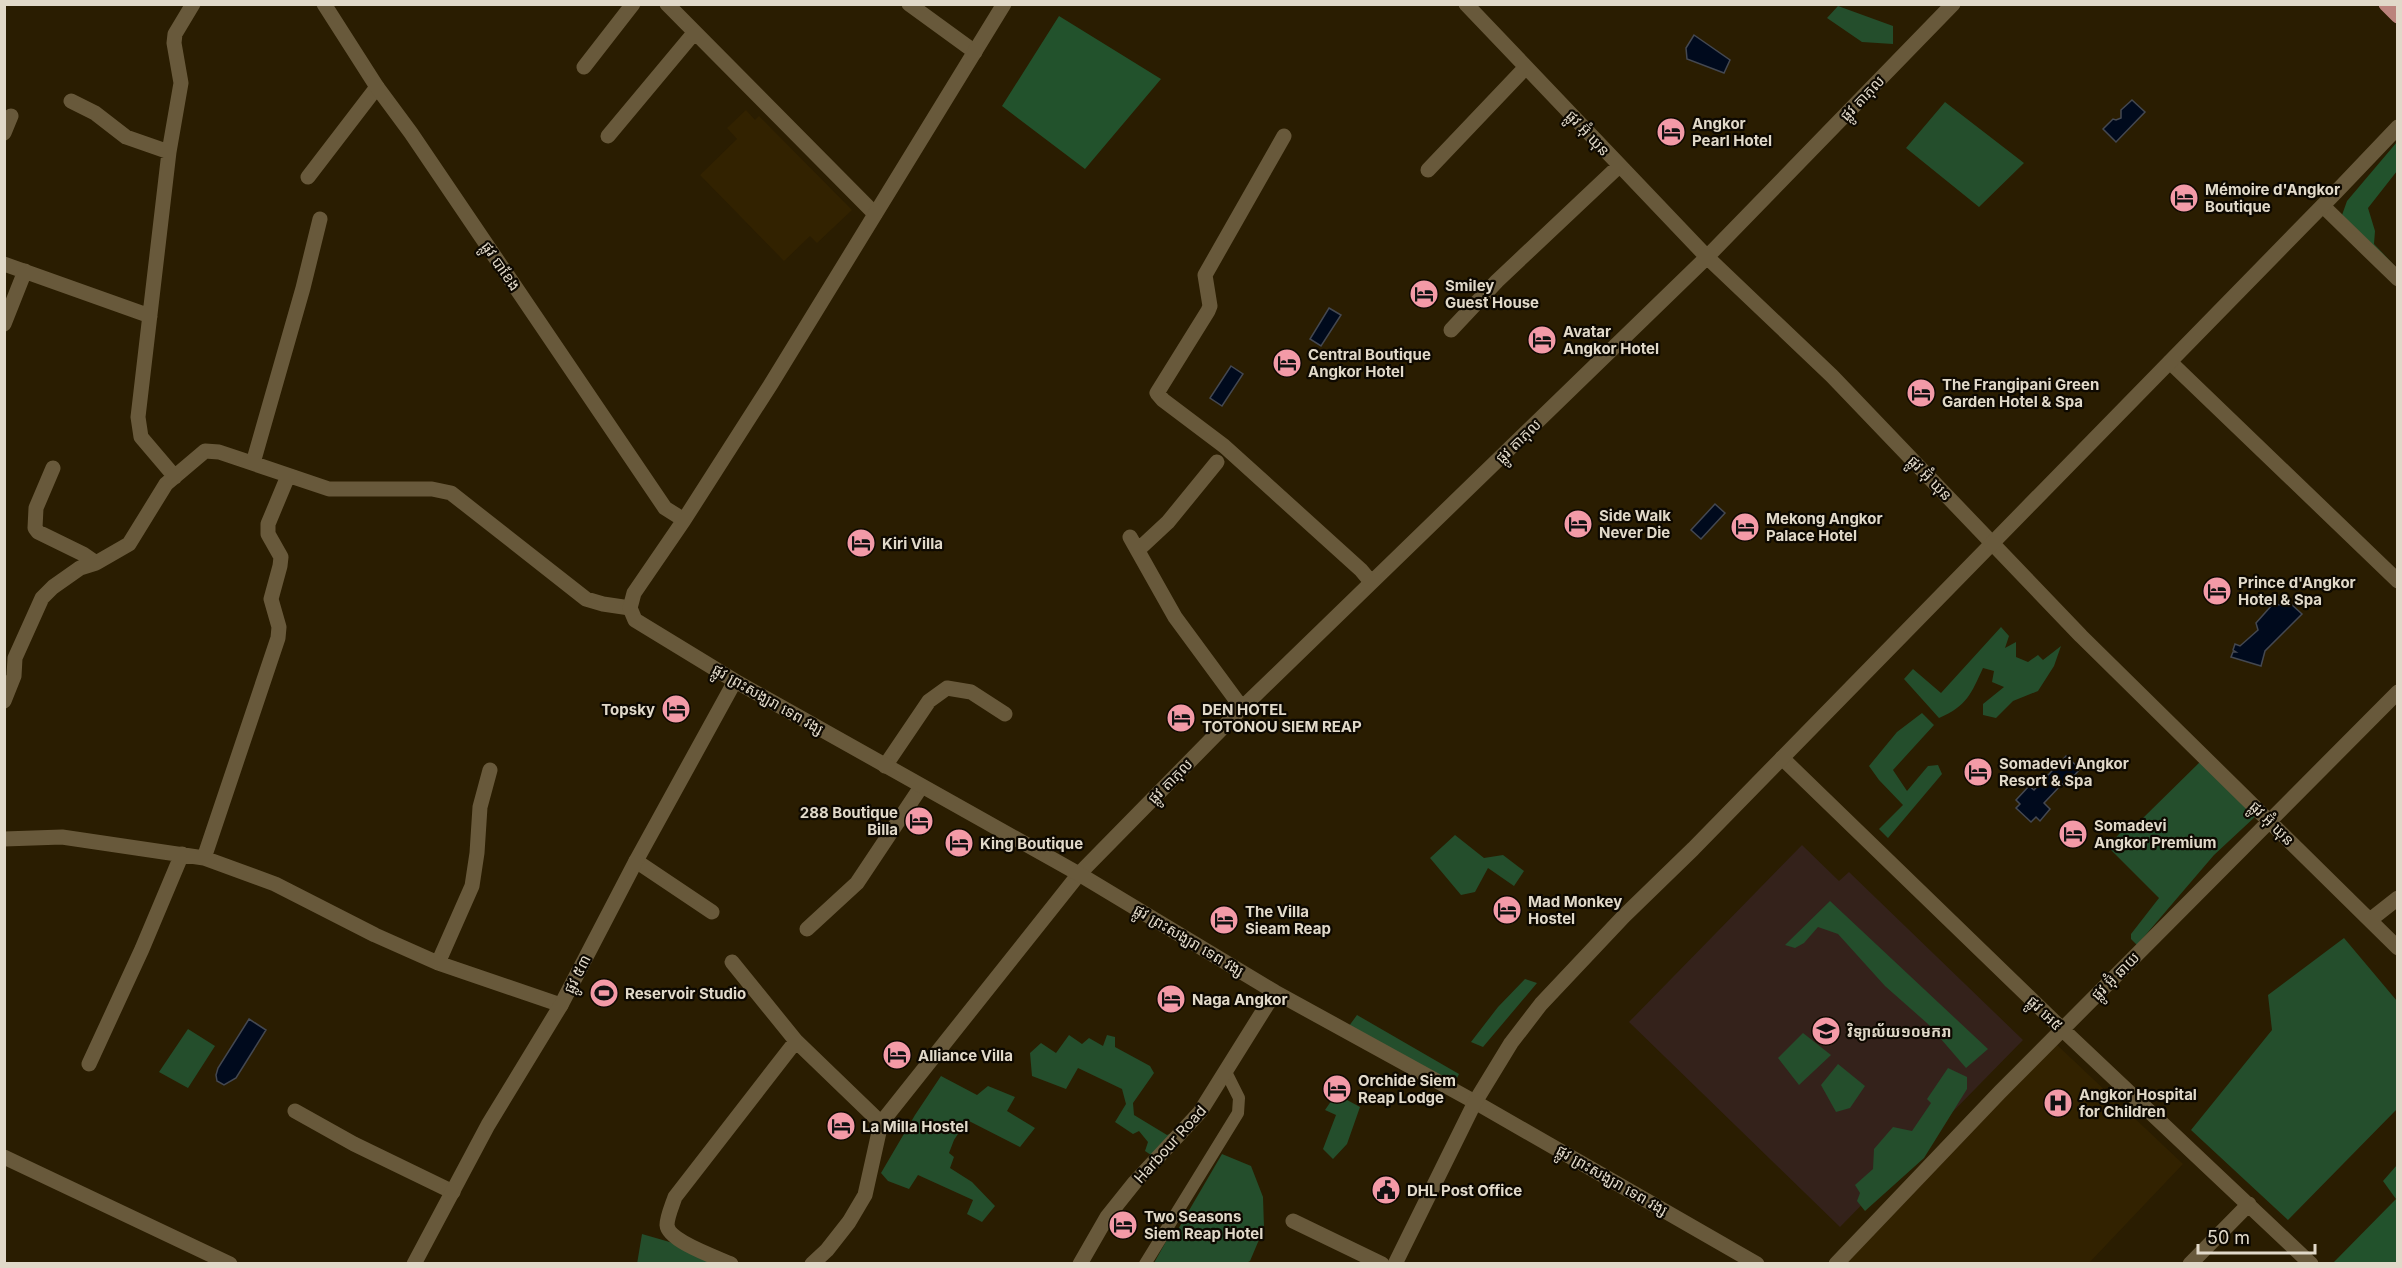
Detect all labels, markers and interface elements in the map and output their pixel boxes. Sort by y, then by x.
street label: ផ្លូវ តាភុល [1836,71,1891,128]
street label: ផ្លូវ អ៊ុំ ឃុន [1559,106,1614,163]
place label: Angkor Pearl Hotel [1692,114,1772,150]
hotel icon: Angkor Pearl Hotel [1655,116,1687,148]
place label: Mémoire d'Angkor Boutique [2205,180,2340,216]
hotel icon: Mémoire d'Angkor Boutique [2168,182,2200,214]
street label: ផ្លូវ បាខែង [474,238,524,297]
place label: Smiley Guest House [1445,276,1539,312]
hotel icon: Smiley Guest House [1408,278,1440,310]
place label: Avatar Angkor Hotel [1563,322,1659,358]
hotel icon: Avatar Angkor Hotel [1526,324,1558,356]
place label: Central Boutique Angkor Hotel [1308,345,1431,381]
hotel icon: Central Boutique Angkor Hotel [1271,347,1303,379]
place label: The Frangipani Green Garden Hotel & Spa [1942,375,2099,411]
hotel icon: The Frangipani Green Garden Hotel & Spa [1905,377,1937,409]
street label: ផ្លូវ តាភុល [1491,415,1548,470]
street label: ផ្លូវ អ៊ុំ ឃុន [1901,451,1957,508]
place label: Side Walk Never Die [1599,506,1671,542]
hotel icon: Side Walk Never Die [1562,508,1594,540]
place label: Mekong Angkor Palace Hotel [1766,509,1883,545]
hotel icon: Mekong Angkor Palace Hotel [1729,511,1761,543]
hotel icon: Kiri Villa [845,527,877,559]
place label: Kiri Villa [882,534,943,553]
place label: Prince d'Angkor Hotel & Spa [2238,573,2356,609]
hotel icon: Prince d'Angkor Hotel & Spa [2201,575,2233,607]
street label: ផ្លូវ ព្រះសង្ឃរា ទេព វង្ស [707,659,827,742]
hotel icon: Topsky [660,693,692,725]
place label: Topsky [601,700,655,719]
place label: DEN HOTEL TOTONOU SIEM REAP [1202,700,1362,736]
hotel icon: DEN HOTEL TOTONOU SIEM REAP [1165,702,1197,734]
place label: Somadevi Angkor Resort & Spa [1999,754,2129,790]
street label: ផ្លូវ តាភុល [1144,755,1200,811]
hotel icon: Somadevi Angkor Resort & Spa [1962,756,1994,788]
street label: ផ្លូវ អ៊ុំ ឃុន [2242,796,2299,853]
place label: 288 Boutique Billa [800,803,898,839]
hotel icon: 288 Boutique Billa [903,805,935,837]
place label: Somadevi Angkor Premium [2094,816,2216,852]
hotel icon: Somadevi Angkor Premium [2057,818,2089,850]
hotel icon: King Boutique [943,827,975,859]
place label: King Boutique [980,834,1083,853]
place label: Mad Monkey Hostel [1528,892,1622,928]
hotel icon: Mad Monkey Hostel [1491,894,1523,926]
street label: ផ្លូវ ព្រះសង្ឃរា ទេព វង្ស [1128,900,1248,984]
place label: The Villa Sieam Reap [1245,902,1331,938]
hotel icon: The Villa Sieam Reap [1208,904,1240,936]
street label: ផ្លូវ អ៊ុំ ឆាយ [2086,947,2146,1007]
street label: ផ្លូវ ៥៣ [559,951,599,999]
sports icon: Reservoir Studio [588,977,620,1009]
hotel icon: Naga Angkor [1155,983,1187,1015]
place label: Reservoir Studio [625,984,746,1003]
place label: Naga Angkor [1192,990,1288,1009]
street label: ផ្លូវ អេ៥ [2020,992,2067,1038]
school or university icon: វិទ្យាល័យ១០មករា [1810,1015,1842,1047]
place label: វិទ្យាល័យ១០មករា [1846,1022,1952,1041]
hotel icon: Alliance Villa [881,1039,913,1071]
place label: Alliance Villa [918,1046,1013,1065]
place label: Orchide Siem Reap Lodge [1358,1071,1456,1107]
hotel icon: Orchide Siem Reap Lodge [1321,1073,1353,1105]
place label: Angkor Hospital for Children [2079,1085,2197,1121]
hospital icon: Angkor Hospital for Children [2042,1087,2074,1119]
street label: Harbour Road [1130,1101,1210,1187]
hotel icon: La Milla Hostel [825,1110,857,1142]
place label: La Milla Hostel [862,1117,968,1136]
street label: ផ្លូវ ព្រះសង្ឃរា ទេព វង្ស [1551,1140,1671,1223]
public building icon: DHL Post Office [1370,1174,1402,1206]
place label: DHL Post Office [1407,1181,1522,1200]
place label: Two Seasons Siem Reap Hotel [1144,1207,1263,1243]
hotel icon: Two Seasons Siem Reap Hotel [1107,1209,1139,1241]
scale bar [2198,1217,2315,1255]
text: 50 m [2207,1227,2250,1248]

